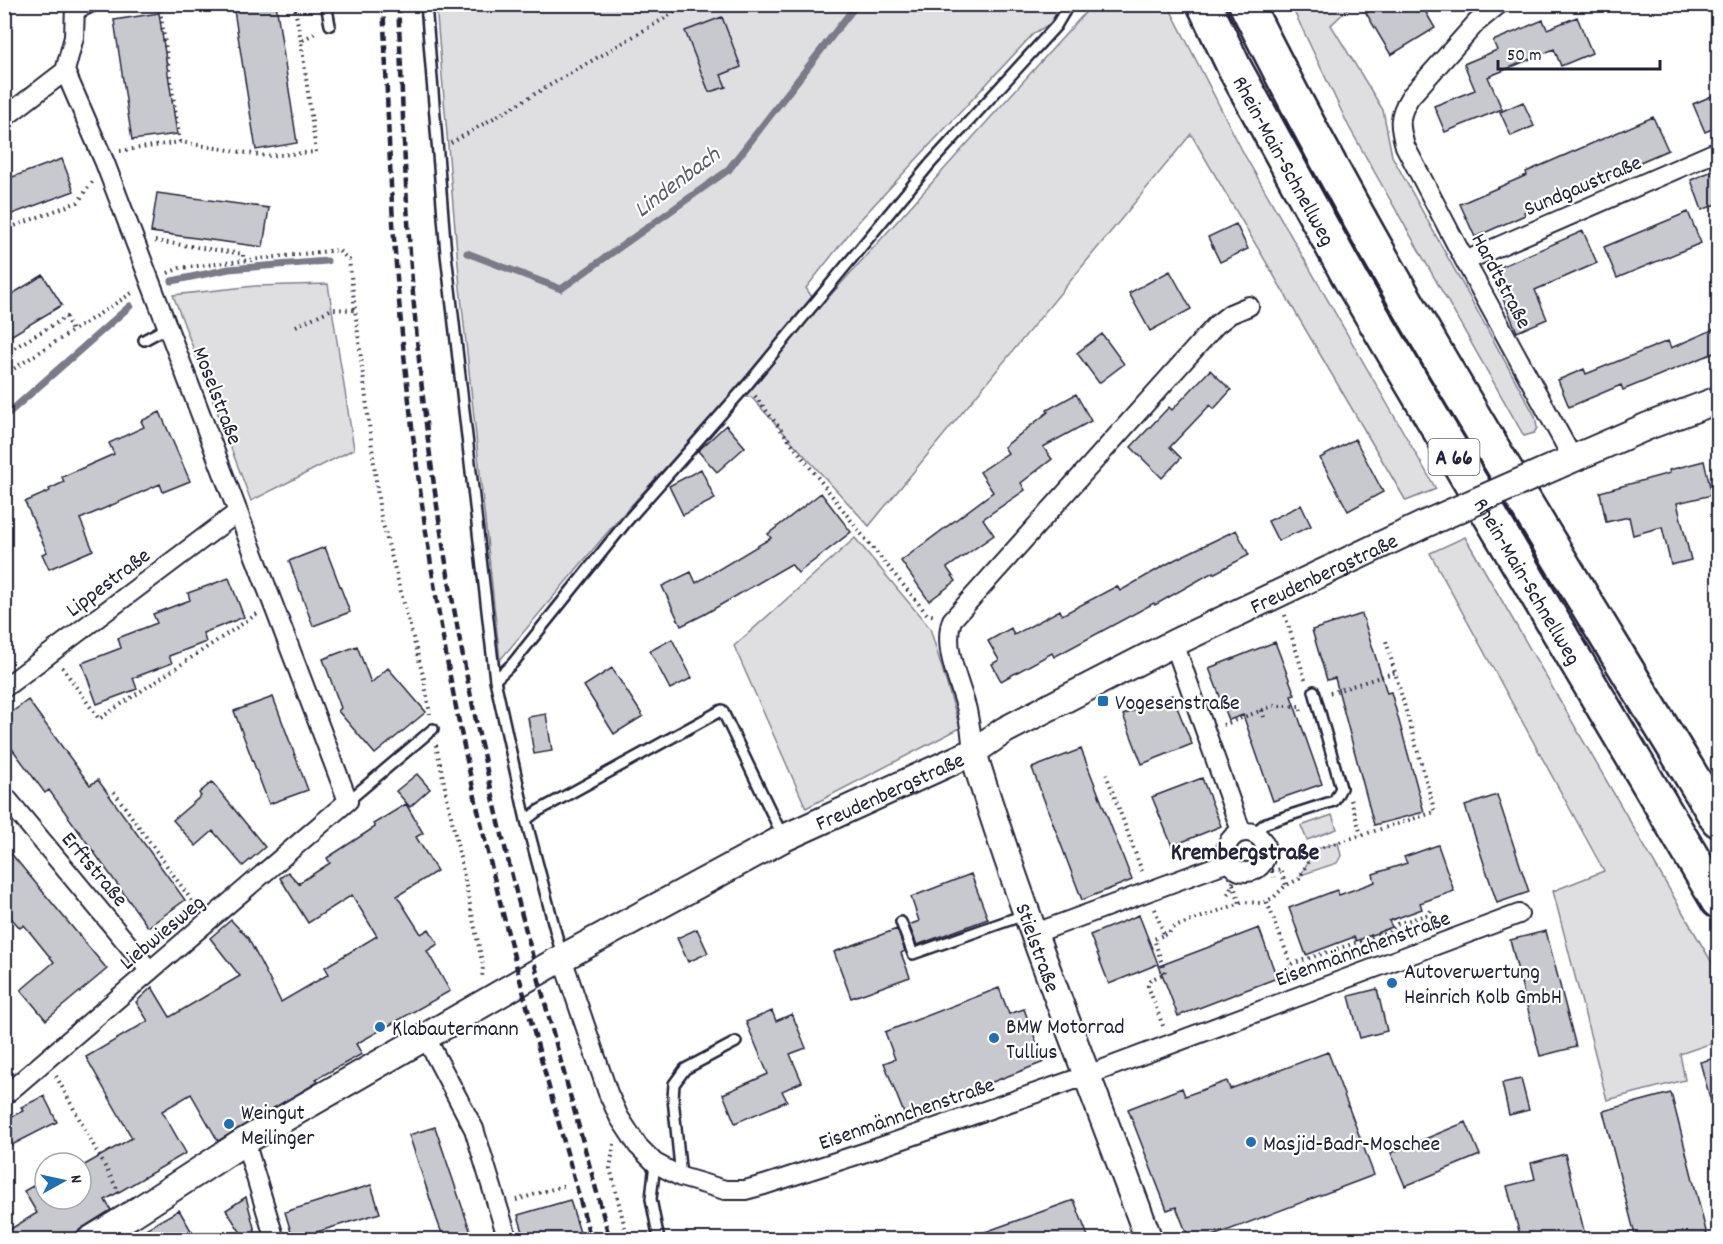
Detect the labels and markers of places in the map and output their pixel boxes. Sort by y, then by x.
place label: Vogesenstraße [1115,689,1240,720]
marker: Vogesenstraße [1096,694,1110,708]
place label: Autoverwertung Heinrich Kolb GmbH [1404,958,1562,1014]
marker: Autoverwertung Heinrich Kolb GmbH [1385,976,1399,990]
place label: BMW Motorrad Tullius [1006,1013,1125,1069]
place label: Klabautermann [392,1015,519,1046]
marker: Klabautermann [373,1020,387,1034]
marker: BMW Motorrad Tullius [987,1031,1001,1045]
place label: Weingut Meilinger [241,1099,315,1155]
marker: Weingut Meilinger [222,1117,236,1131]
place label: Masjid-Badr-Moschee [1263,1130,1440,1161]
marker: Masjid-Badr-Moschee [1244,1135,1258,1149]

